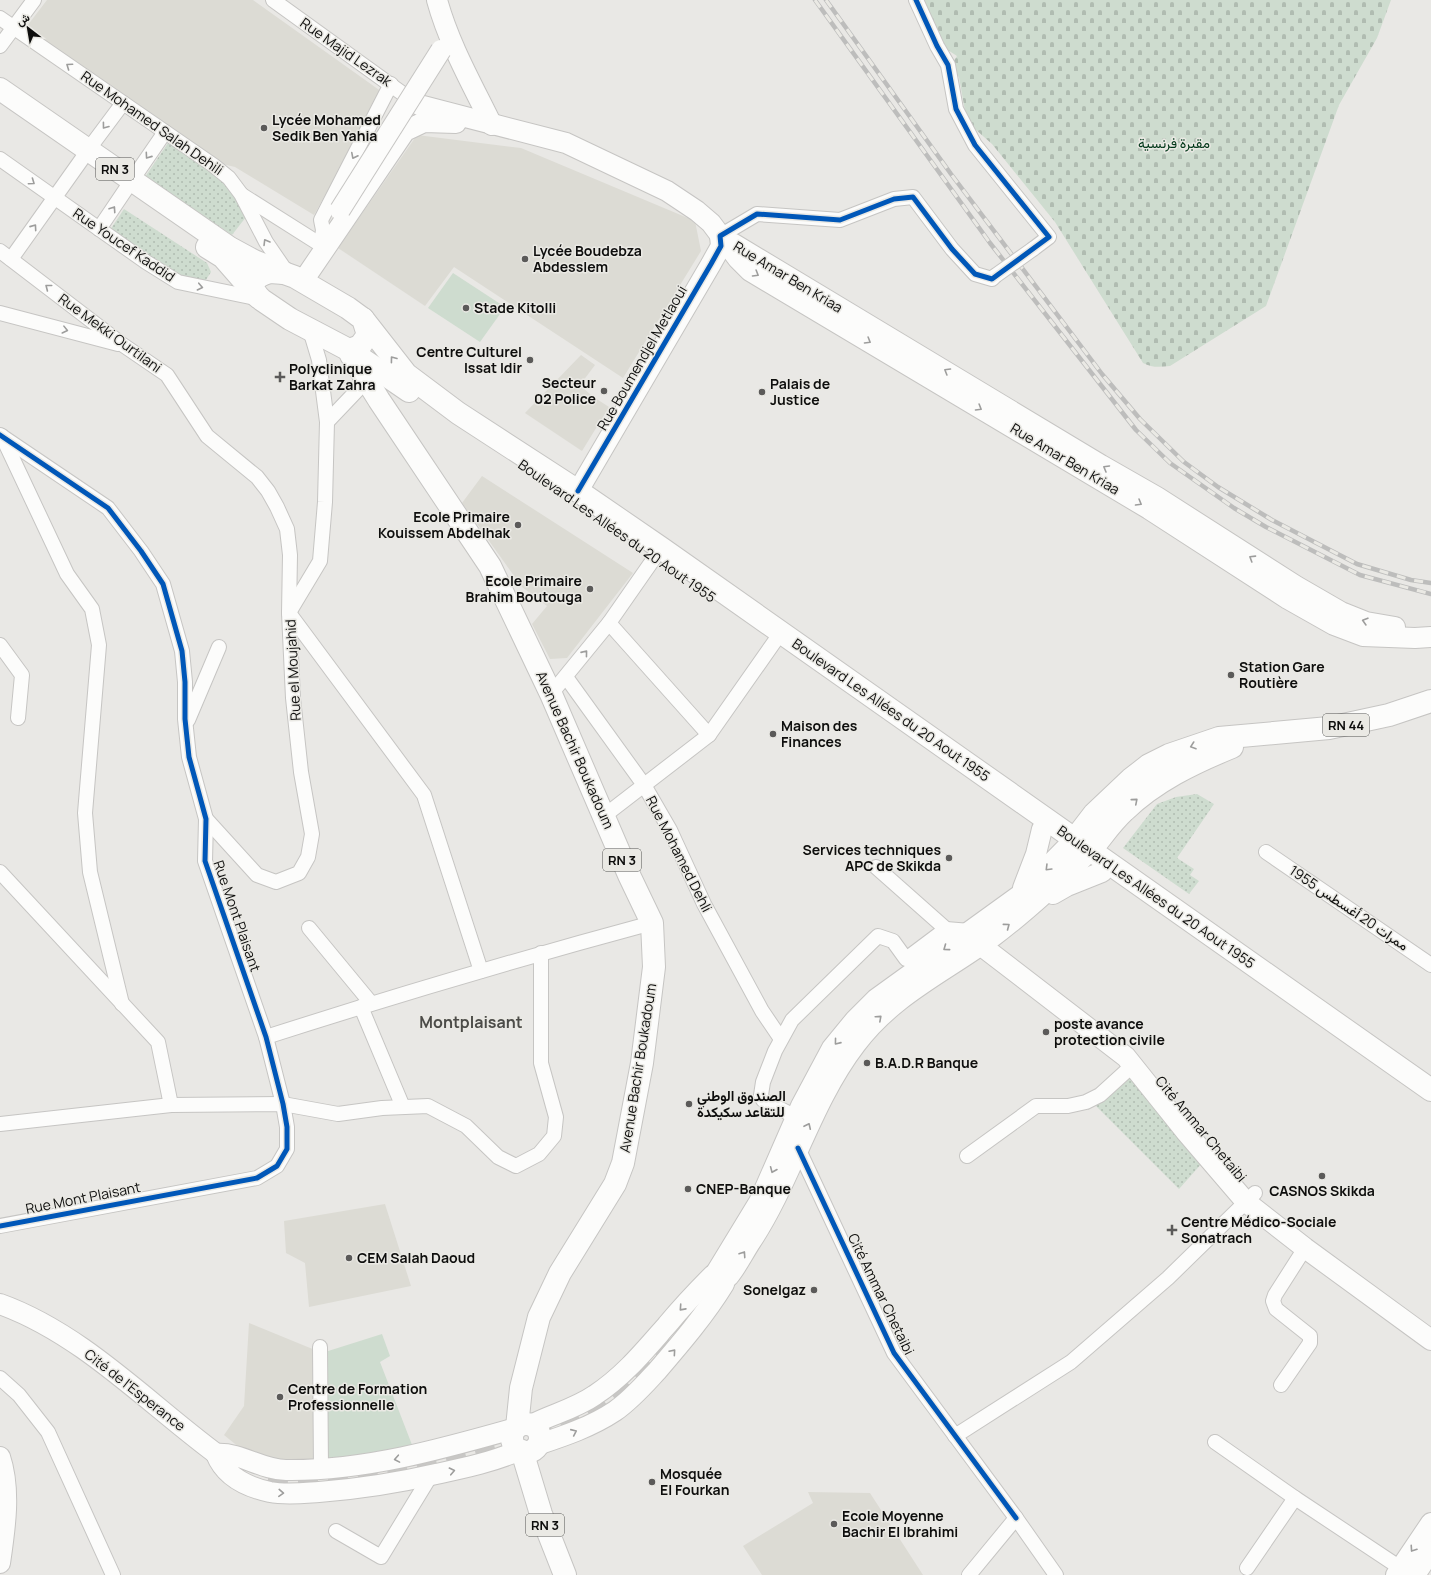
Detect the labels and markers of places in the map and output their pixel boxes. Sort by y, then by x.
place label: Lycée Mohamed Sedik Ben Yahia [272,110,381,145]
marker: Lycée Mohamed Sedik Ben Yahia [259,123,269,133]
place label: Lycée Boudebza Abdesslem [533,241,642,276]
marker: Lycée Boudebza Abdesslem [520,254,530,264]
place label: Stade Kitolli [474,298,556,317]
marker: Stade Kitolli [461,303,471,313]
place label: Centre Culturel Issat Idir [416,342,522,377]
marker: Centre Culturel Issat Idir [525,355,535,365]
place label: Polyclinique Barkat Zahra [289,359,376,394]
marker: Polyclinique Barkat Zahra [274,371,286,383]
place label: Secteur 02 Police [534,373,596,408]
place label: Palais de Justice [770,374,830,409]
marker: Secteur 02 Police [599,386,609,396]
marker: Palais de Justice [757,387,767,397]
place label: Ecole Primaire Kouissem Abdelhak [378,507,510,542]
marker: Ecole Primaire Kouissem Abdelhak [513,520,523,530]
place label: Ecole Primaire Brahim Boutouga [466,571,582,606]
marker: Ecole Primaire Brahim Boutouga [585,584,595,594]
place label: Station Gare Routière [1239,657,1325,692]
marker: Station Gare Routière [1226,670,1236,680]
place label: Maison des Finances [781,716,858,751]
marker: Maison des Finances [768,729,778,739]
place label: Services techniques APC de Skikda [802,840,941,875]
marker: Services techniques APC de Skikda [944,853,954,863]
place label: poste avance protection civile [1054,1014,1165,1049]
marker: poste avance protection civile [1041,1027,1051,1037]
place label: B.A.D.R Banque [875,1053,978,1072]
marker: B.A.D.R Banque [862,1058,872,1068]
place label: الصندوق الوطني للتقاعد سكيكدة [697,1086,786,1121]
marker: الصندوق الوطني للتقاعد سكيكدة [684,1099,694,1109]
marker: CASNOS Skikda [1317,1171,1327,1181]
place label: CNEP-Banque [696,1179,791,1198]
place label: CASNOS Skikda [1269,1181,1375,1200]
marker: CNEP-Banque [683,1184,693,1194]
place label: Centre Médico-Sociale Sonatrach [1181,1212,1336,1247]
marker: Centre Médico-Sociale Sonatrach [1166,1224,1178,1236]
place label: CEM Salah Daoud [357,1248,475,1267]
marker: CEM Salah Daoud [344,1253,354,1263]
place label: Sonelgaz [743,1280,806,1299]
marker: Sonelgaz [809,1285,819,1295]
place label: Centre de Formation Professionnelle [288,1379,427,1414]
marker: Centre de Formation Professionnelle [275,1392,285,1402]
place label: Mosquée El Fourkan [660,1464,729,1499]
marker: Mosquée El Fourkan [647,1477,657,1487]
place label: Ecole Moyenne Bachir El Ibrahimi [842,1506,958,1541]
marker: Ecole Moyenne Bachir El Ibrahimi [829,1519,839,1529]

